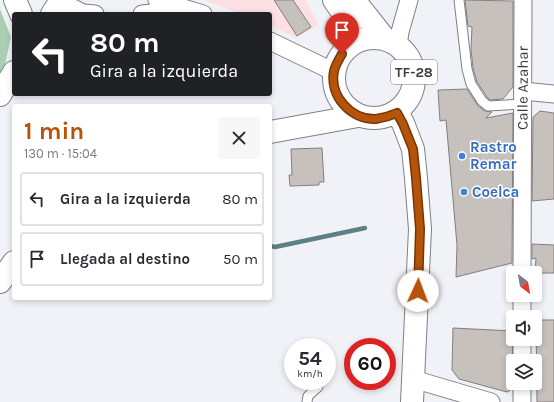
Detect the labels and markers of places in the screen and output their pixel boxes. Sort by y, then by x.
pin [325,13,359,54]
place label: Rastro Remar [470,138,517,173]
marker: Rastro Remar [457,151,467,161]
place label: Coelca [472,183,519,201]
marker: Coelca [459,187,469,197]

